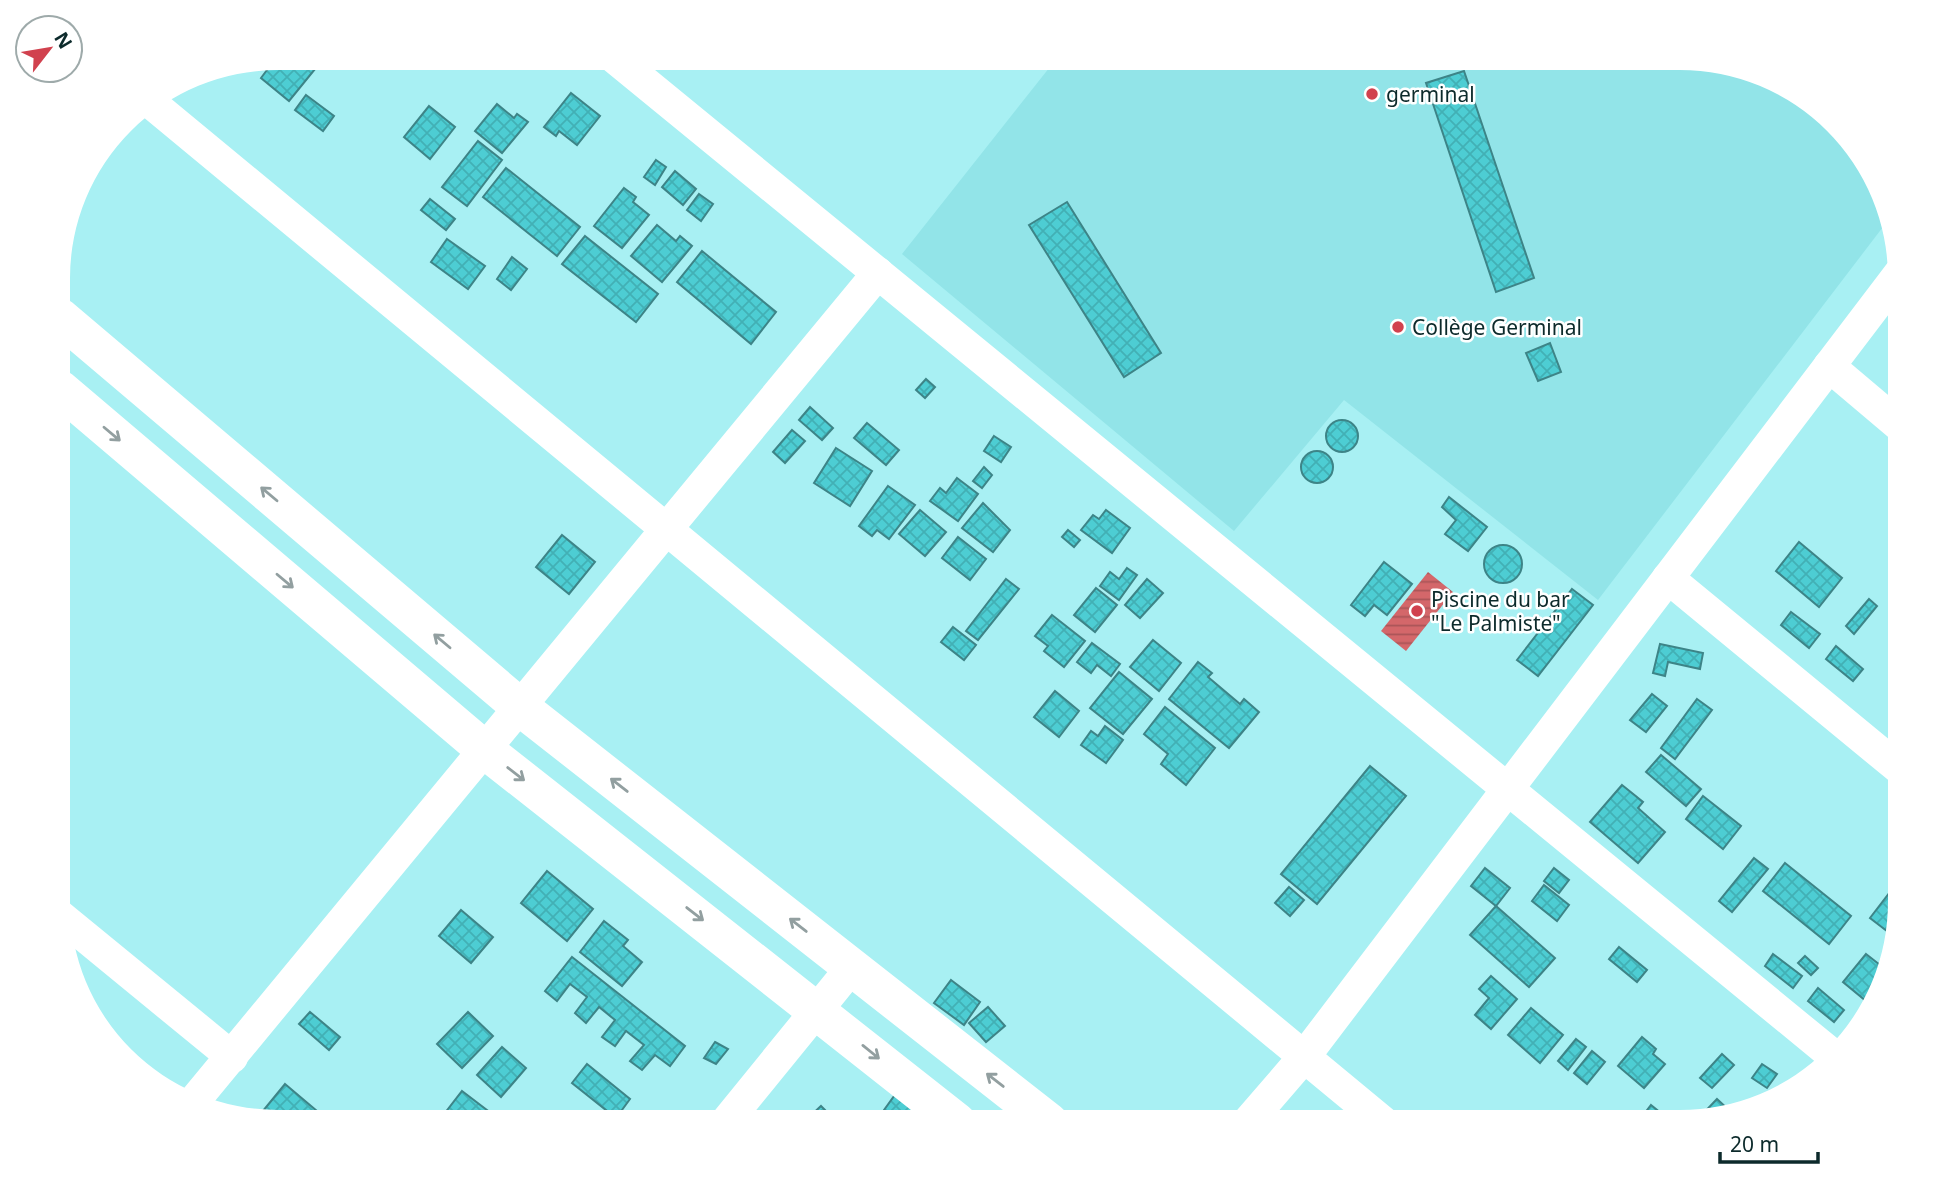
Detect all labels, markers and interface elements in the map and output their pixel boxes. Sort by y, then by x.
north arrow [14,14,84,84]
text: N [48,27,79,54]
place label: germinal [1386,80,1475,108]
marker: germinal [1364,86,1380,102]
place label: Collège Germinal [1412,313,1582,341]
marker: Collège Germinal [1390,319,1406,335]
one-way arrow [102,426,120,442]
one-way arrow [260,486,278,502]
one-way arrow [276,573,294,589]
place label: Piscine du bar "Le Palmiste" [1431,585,1570,637]
marker: Piscine du bar "Le Palmiste" [1409,603,1425,619]
one-way arrow [434,633,452,649]
one-way arrow [506,767,524,782]
one-way arrow [610,777,629,792]
one-way arrow [686,906,704,921]
one-way arrow [789,918,808,933]
one-way arrow [861,1044,879,1059]
one-way arrow [987,1072,1005,1087]
scale bar [1720,1120,1818,1164]
text: 20 m [1730,1130,1779,1158]

